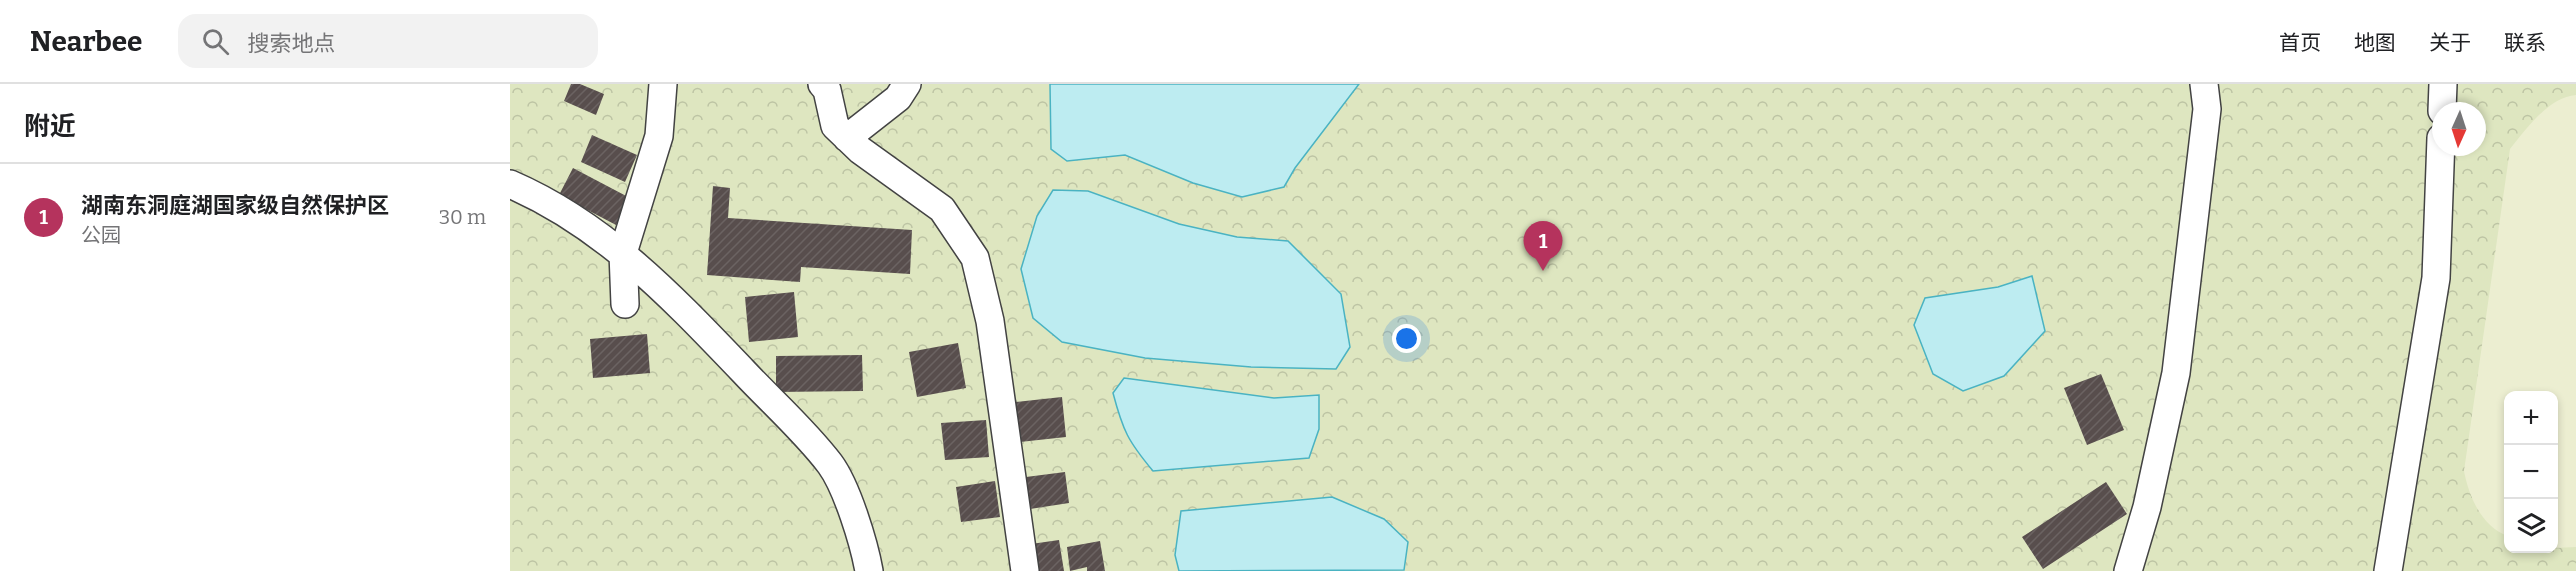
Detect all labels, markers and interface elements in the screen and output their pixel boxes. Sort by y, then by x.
search box [178,14,598,68]
text: Nearbee [30,25,142,58]
icon: search [199,25,232,58]
text: 搜索地点 [247,30,335,57]
text: 首页 [2279,30,2321,56]
text: 地图 [2354,30,2396,56]
text: 关于 [2429,30,2471,56]
text: 联系 [2504,30,2546,56]
north arrow [2432,102,2486,156]
text: 附近 [24,111,76,142]
text: 湖南东洞庭湖国家级自然保护区 [81,192,389,219]
text: 1 [39,205,48,229]
text: 30 m [439,205,486,229]
pin: 1 [1524,222,1562,271]
text: 公园 [81,223,121,247]
your location [1392,324,1421,353]
map controls [2504,391,2558,553]
button: + [2504,391,2558,445]
button: − [2504,445,2558,499]
button: layers [2504,499,2558,553]

